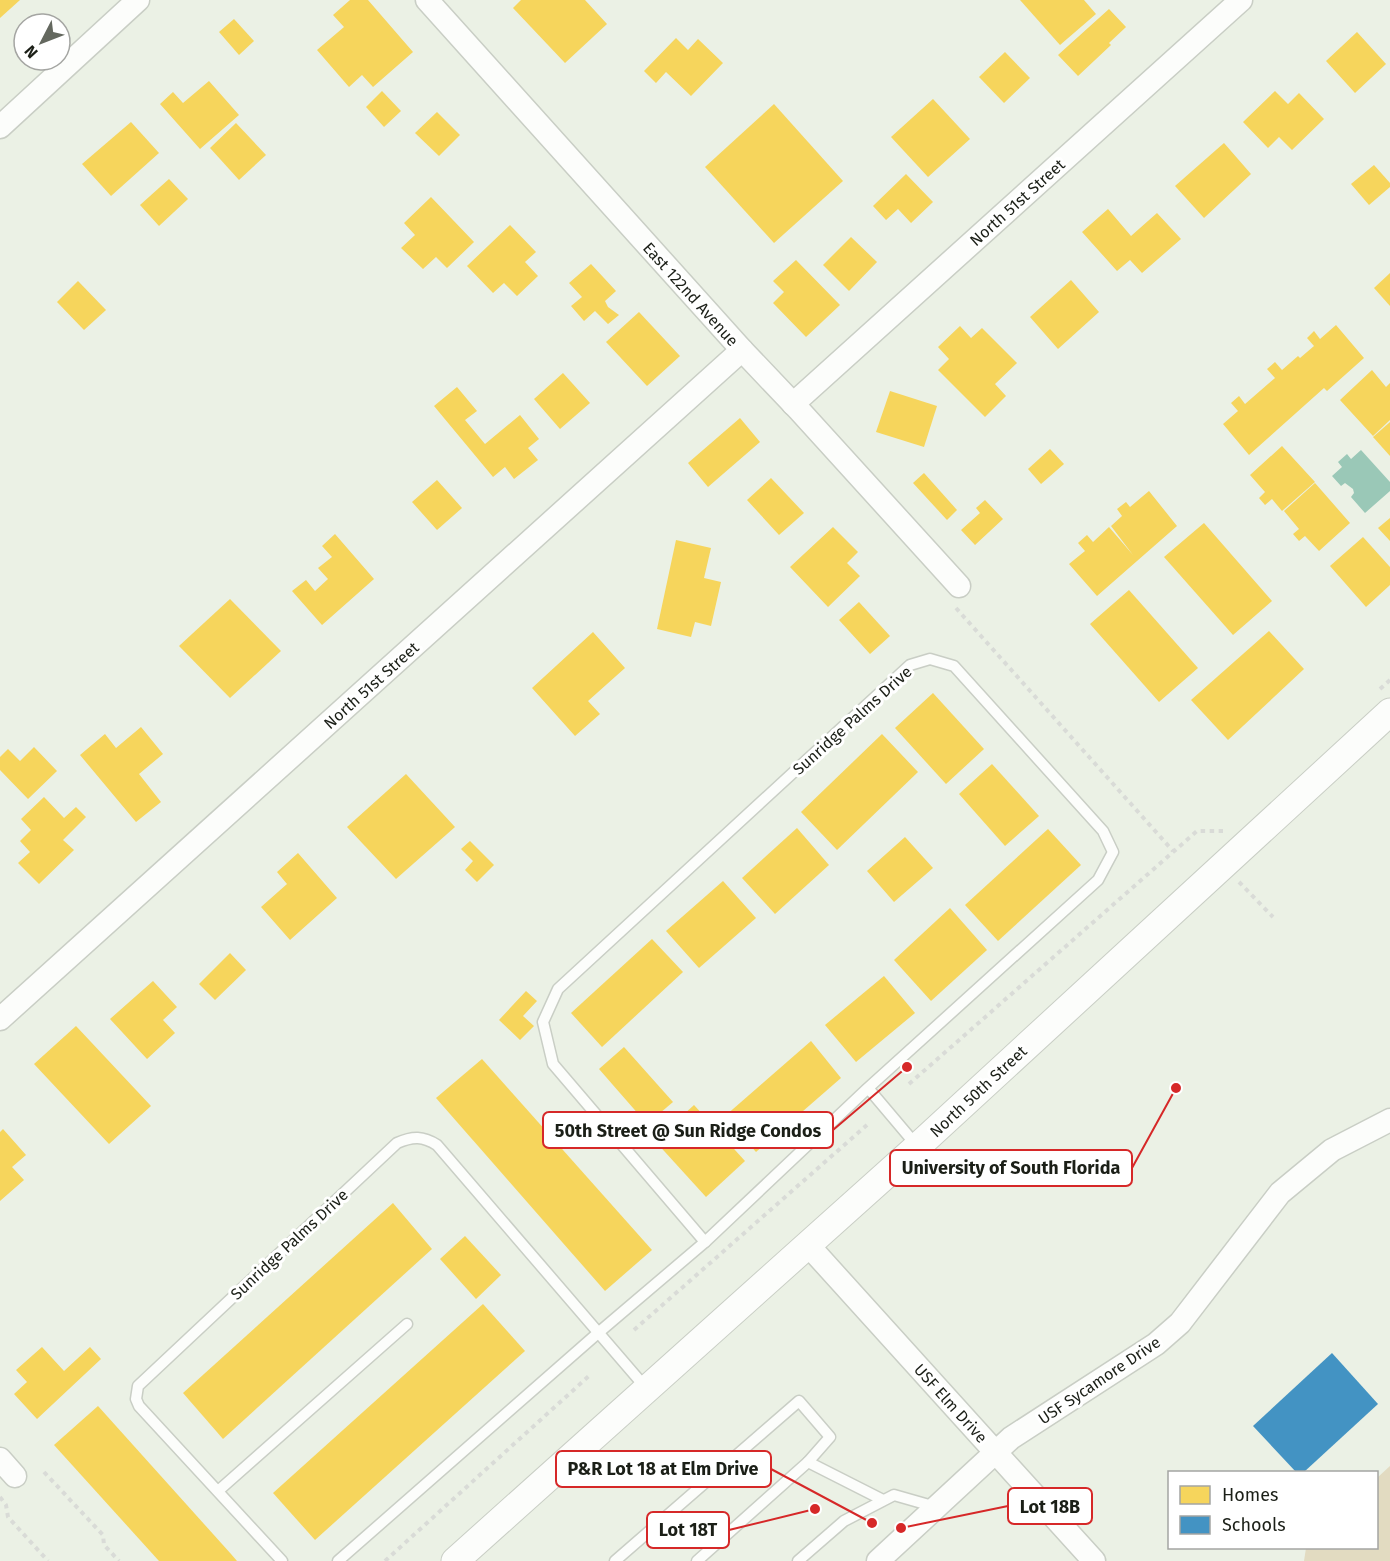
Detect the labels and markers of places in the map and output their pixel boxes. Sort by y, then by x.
callout: 50th Street @ Sun Ridge Condos [543,1112,833,1148]
callout: University of South Florida [890,1150,1132,1186]
callout: P&R Lot 18 at Elm Drive [556,1451,771,1487]
callout: Lot 18B [1008,1488,1092,1524]
callout: Lot 18T [647,1512,729,1548]

